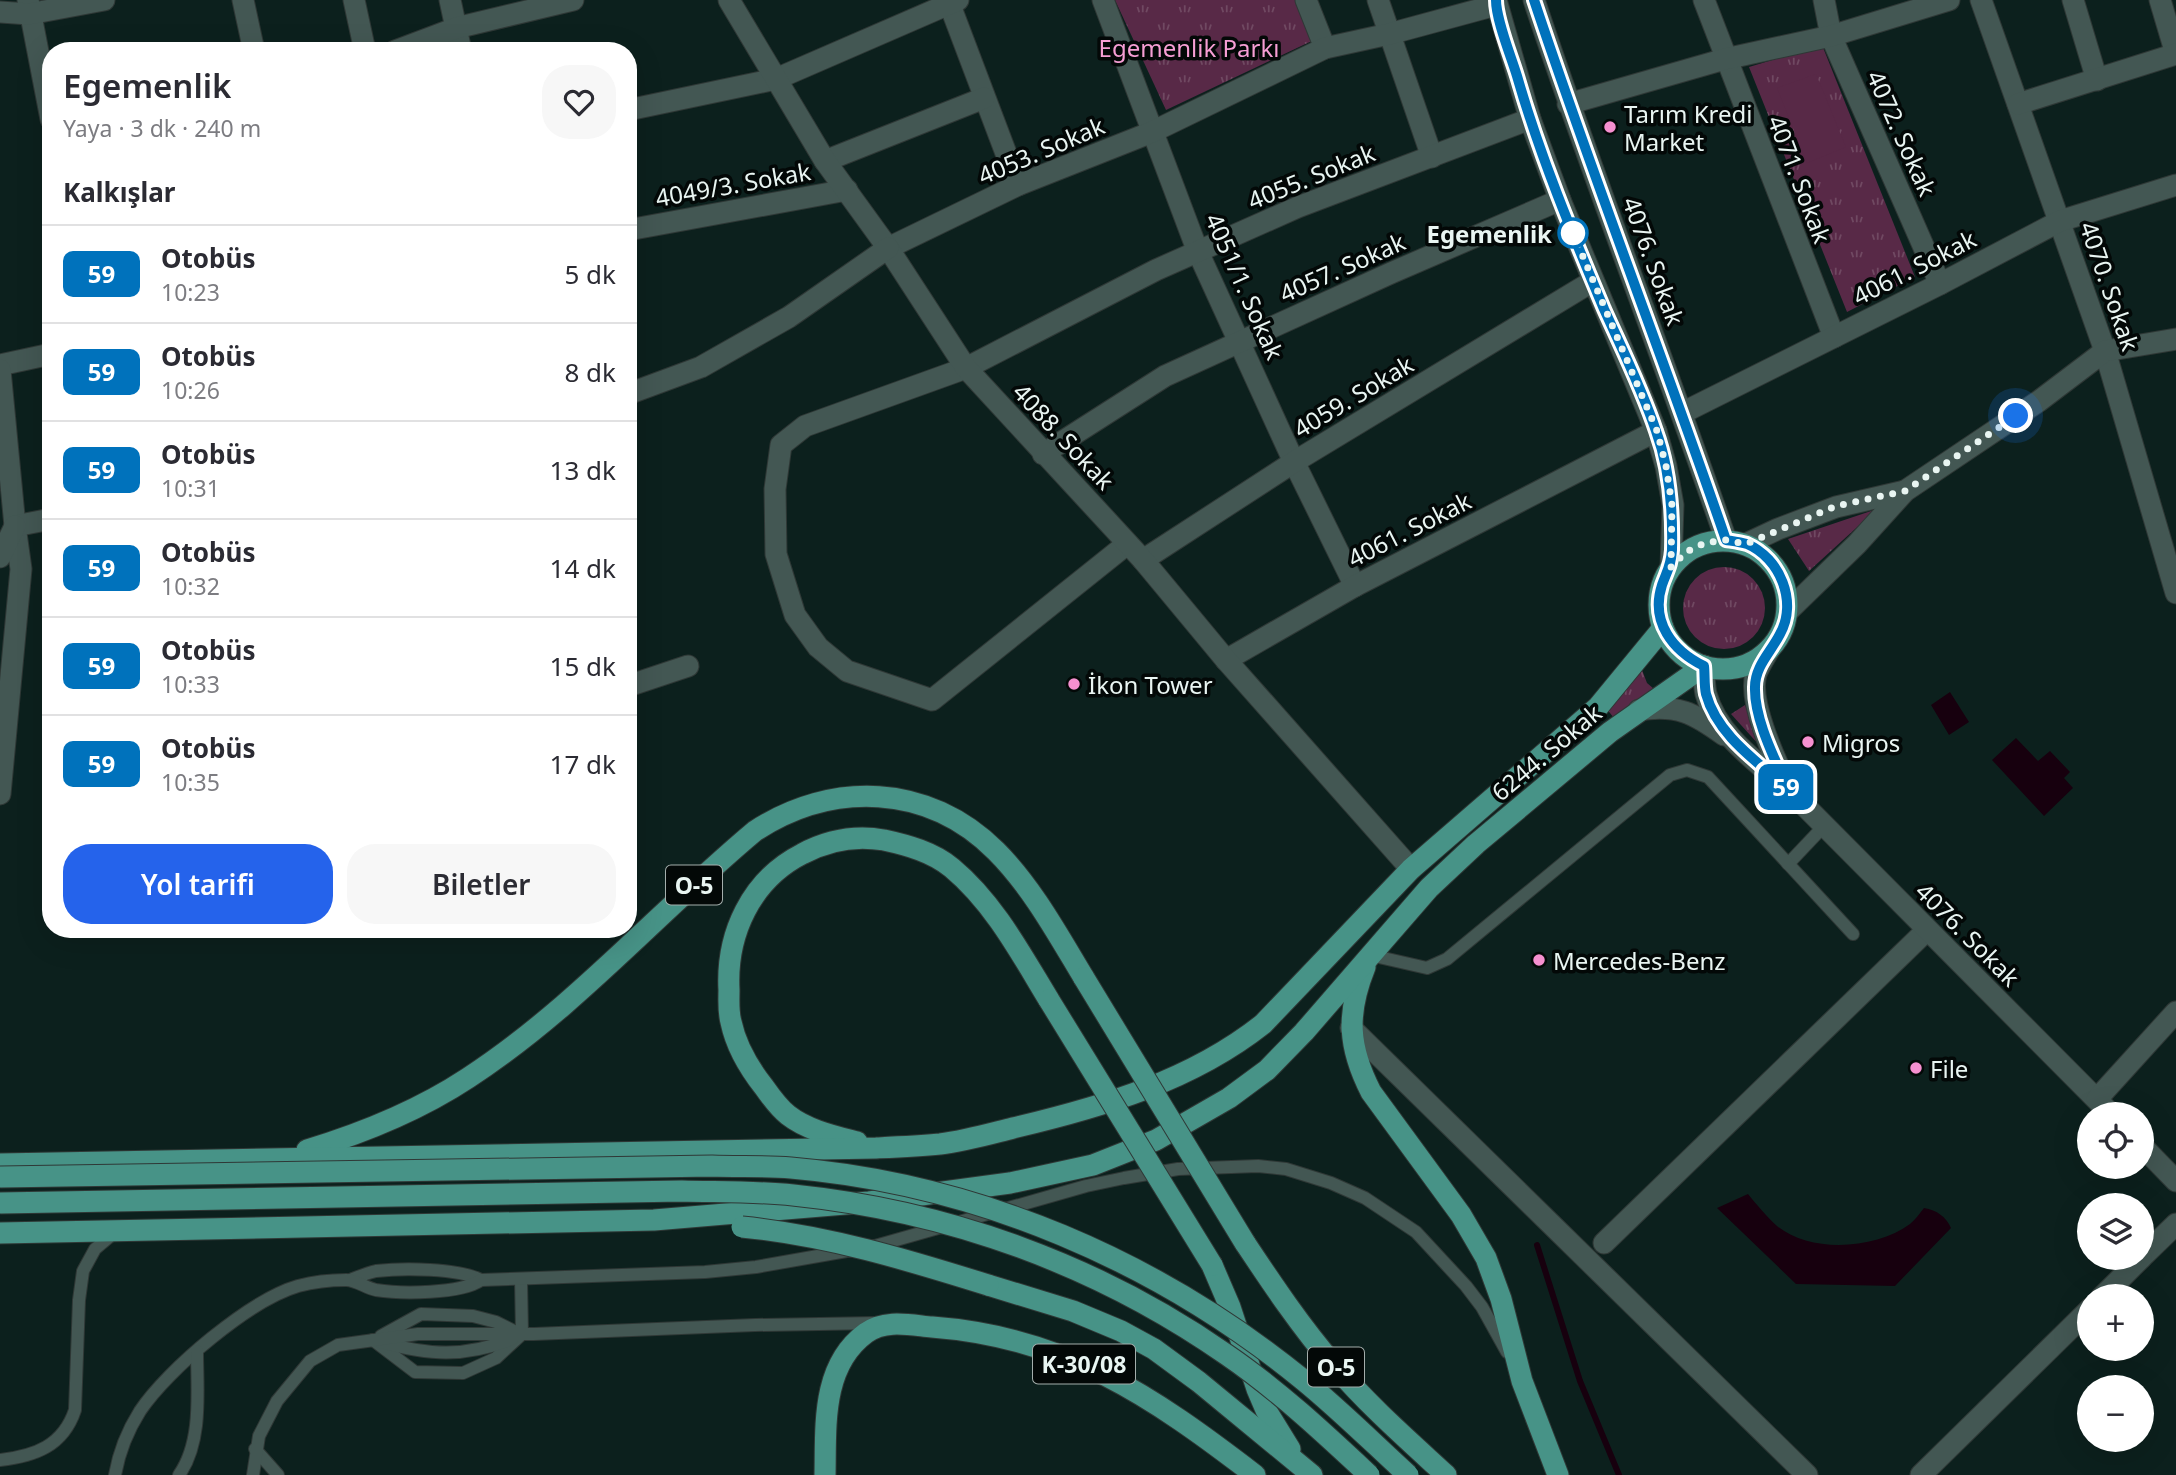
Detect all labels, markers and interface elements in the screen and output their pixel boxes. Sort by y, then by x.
park label: Egemenlik Parkı [1099,31,1279,64]
text: Egemenlik [63,63,232,108]
button: heart [542,65,616,139]
street label: 4072. Sokak [1860,65,1944,201]
place label: Tarım Kredi Market [1624,97,1752,158]
street label: 4053. Sokak [973,108,1109,191]
street label: 4071. Sokak [1761,110,1840,248]
text: Yaya · 3 dk · 240 m [63,112,261,144]
marker: Tarım Kredi Market [1602,119,1618,135]
street label: 4055. Sokak [1243,135,1380,216]
street label: 4049/3. Sokak [653,154,813,214]
text: Kalkışlar [63,174,175,210]
street label: 4076. Sokak [1616,192,1693,330]
street label: 4051/1. Sokak [1198,208,1292,365]
place label: Egemenlik [1427,217,1552,250]
street label: 4070. Sokak [2073,217,2148,355]
marker: Egemenlik [1558,218,1588,248]
street label: 4061. Sokak [1847,222,1982,312]
street label: 4057. Sokak [1274,225,1410,309]
text: Otobüs [161,240,255,276]
text: 5 dk [564,256,616,292]
text: 59 [88,257,115,290]
text: 10:23 [161,276,220,308]
text: Otobüs [161,338,255,374]
street label: 4059. Sokak [1287,347,1419,445]
text: 8 dk [564,354,616,390]
text: 59 [88,355,115,388]
text: 10:26 [161,374,220,406]
street label: 4088. Sokak [1006,376,1122,497]
your location [1998,398,2033,433]
text: Otobüs [161,436,255,472]
text: 13 dk [550,452,616,488]
text: 59 [88,453,115,486]
text: 10:31 [161,472,220,504]
street label: 4061. Sokak [1342,484,1477,574]
text: Otobüs [161,534,255,570]
text: 14 dk [550,550,616,586]
text: 59 [88,551,115,584]
text: 10:32 [161,570,220,602]
text: Otobüs [161,632,255,668]
text: 15 dk [550,648,616,684]
text: 59 [88,649,115,682]
text: 10:33 [161,668,220,700]
place label: İkon Tower [1088,668,1213,701]
marker: İkon Tower [1066,676,1082,692]
street label: 6244. Sokak [1484,696,1608,808]
place label: Migros [1822,726,1900,759]
text: Otobüs [161,730,255,766]
marker: Migros [1800,734,1816,750]
text: 17 dk [550,746,616,782]
text: 59 [88,747,115,780]
line badge: 59 [1754,764,1817,810]
text: 10:35 [161,766,220,798]
text: 59 [1772,770,1800,803]
button: Yol tarifi [63,844,333,924]
button: Biletler [347,844,616,924]
road number: O-5 [666,866,722,904]
street label: 4076. Sokak [1909,875,2027,993]
place label: Mercedes-Benz [1553,944,1726,977]
marker: Mercedes-Benz [1531,952,1547,968]
place label: File [1930,1052,1968,1085]
marker: File [1908,1060,1924,1076]
map controls [2077,1102,2154,1452]
button: locate [2077,1102,2154,1179]
button: layers [2077,1193,2154,1270]
button: + [2077,1284,2154,1361]
road number: K-30/08 [1033,1344,1135,1384]
road number: O-5 [1308,1348,1364,1386]
button: − [2077,1375,2154,1452]

